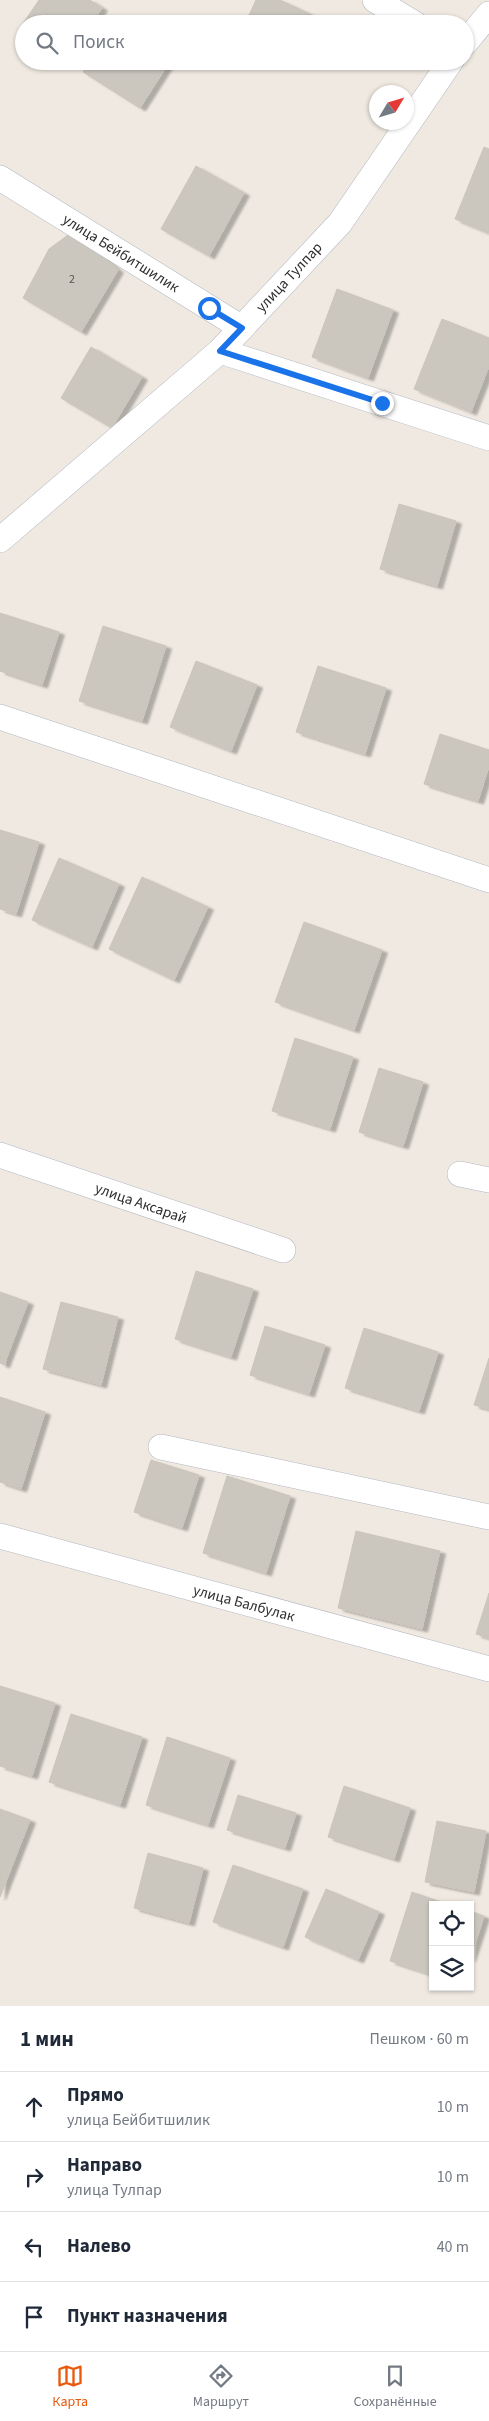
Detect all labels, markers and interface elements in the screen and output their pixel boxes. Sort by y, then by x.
search box [15,15,474,70]
icon: search [33,29,61,57]
text: Поиск [73,29,124,56]
north arrow [369,85,414,130]
street label: улица Бейбитшилик [58,209,184,298]
street label: улица Тулпар [251,238,327,317]
house number: 2 [69,271,75,288]
route start [198,297,221,320]
route end [371,392,394,415]
street label: улица Аксарай [92,1178,190,1229]
street label: улица Балбулак [191,1580,298,1627]
map controls [429,1901,474,1991]
button: locate [429,1901,474,1946]
button: layers [429,1946,474,1991]
text: 1 мин [20,2024,74,2054]
text: Пешком · 60 m [370,2028,469,2050]
text: Прямо [67,2082,124,2109]
icon: ahead [20,2093,48,2121]
text: 10 m [437,2096,469,2118]
text: улица Бейбитшилик [67,2109,210,2131]
text: Направо [67,2152,142,2179]
icon: right [20,2163,48,2191]
text: 10 m [437,2166,469,2188]
text: улица Тулпар [67,2179,162,2201]
icon: left [20,2233,48,2261]
text: Налево [67,2233,131,2260]
text: 40 m [437,2236,469,2258]
icon: arrive [20,2303,48,2331]
text: Пункт назначения [67,2303,228,2330]
tab: Карта [52,2362,88,2412]
tab: Маршрут [193,2362,249,2412]
tab: Сохранённые [354,2362,437,2412]

